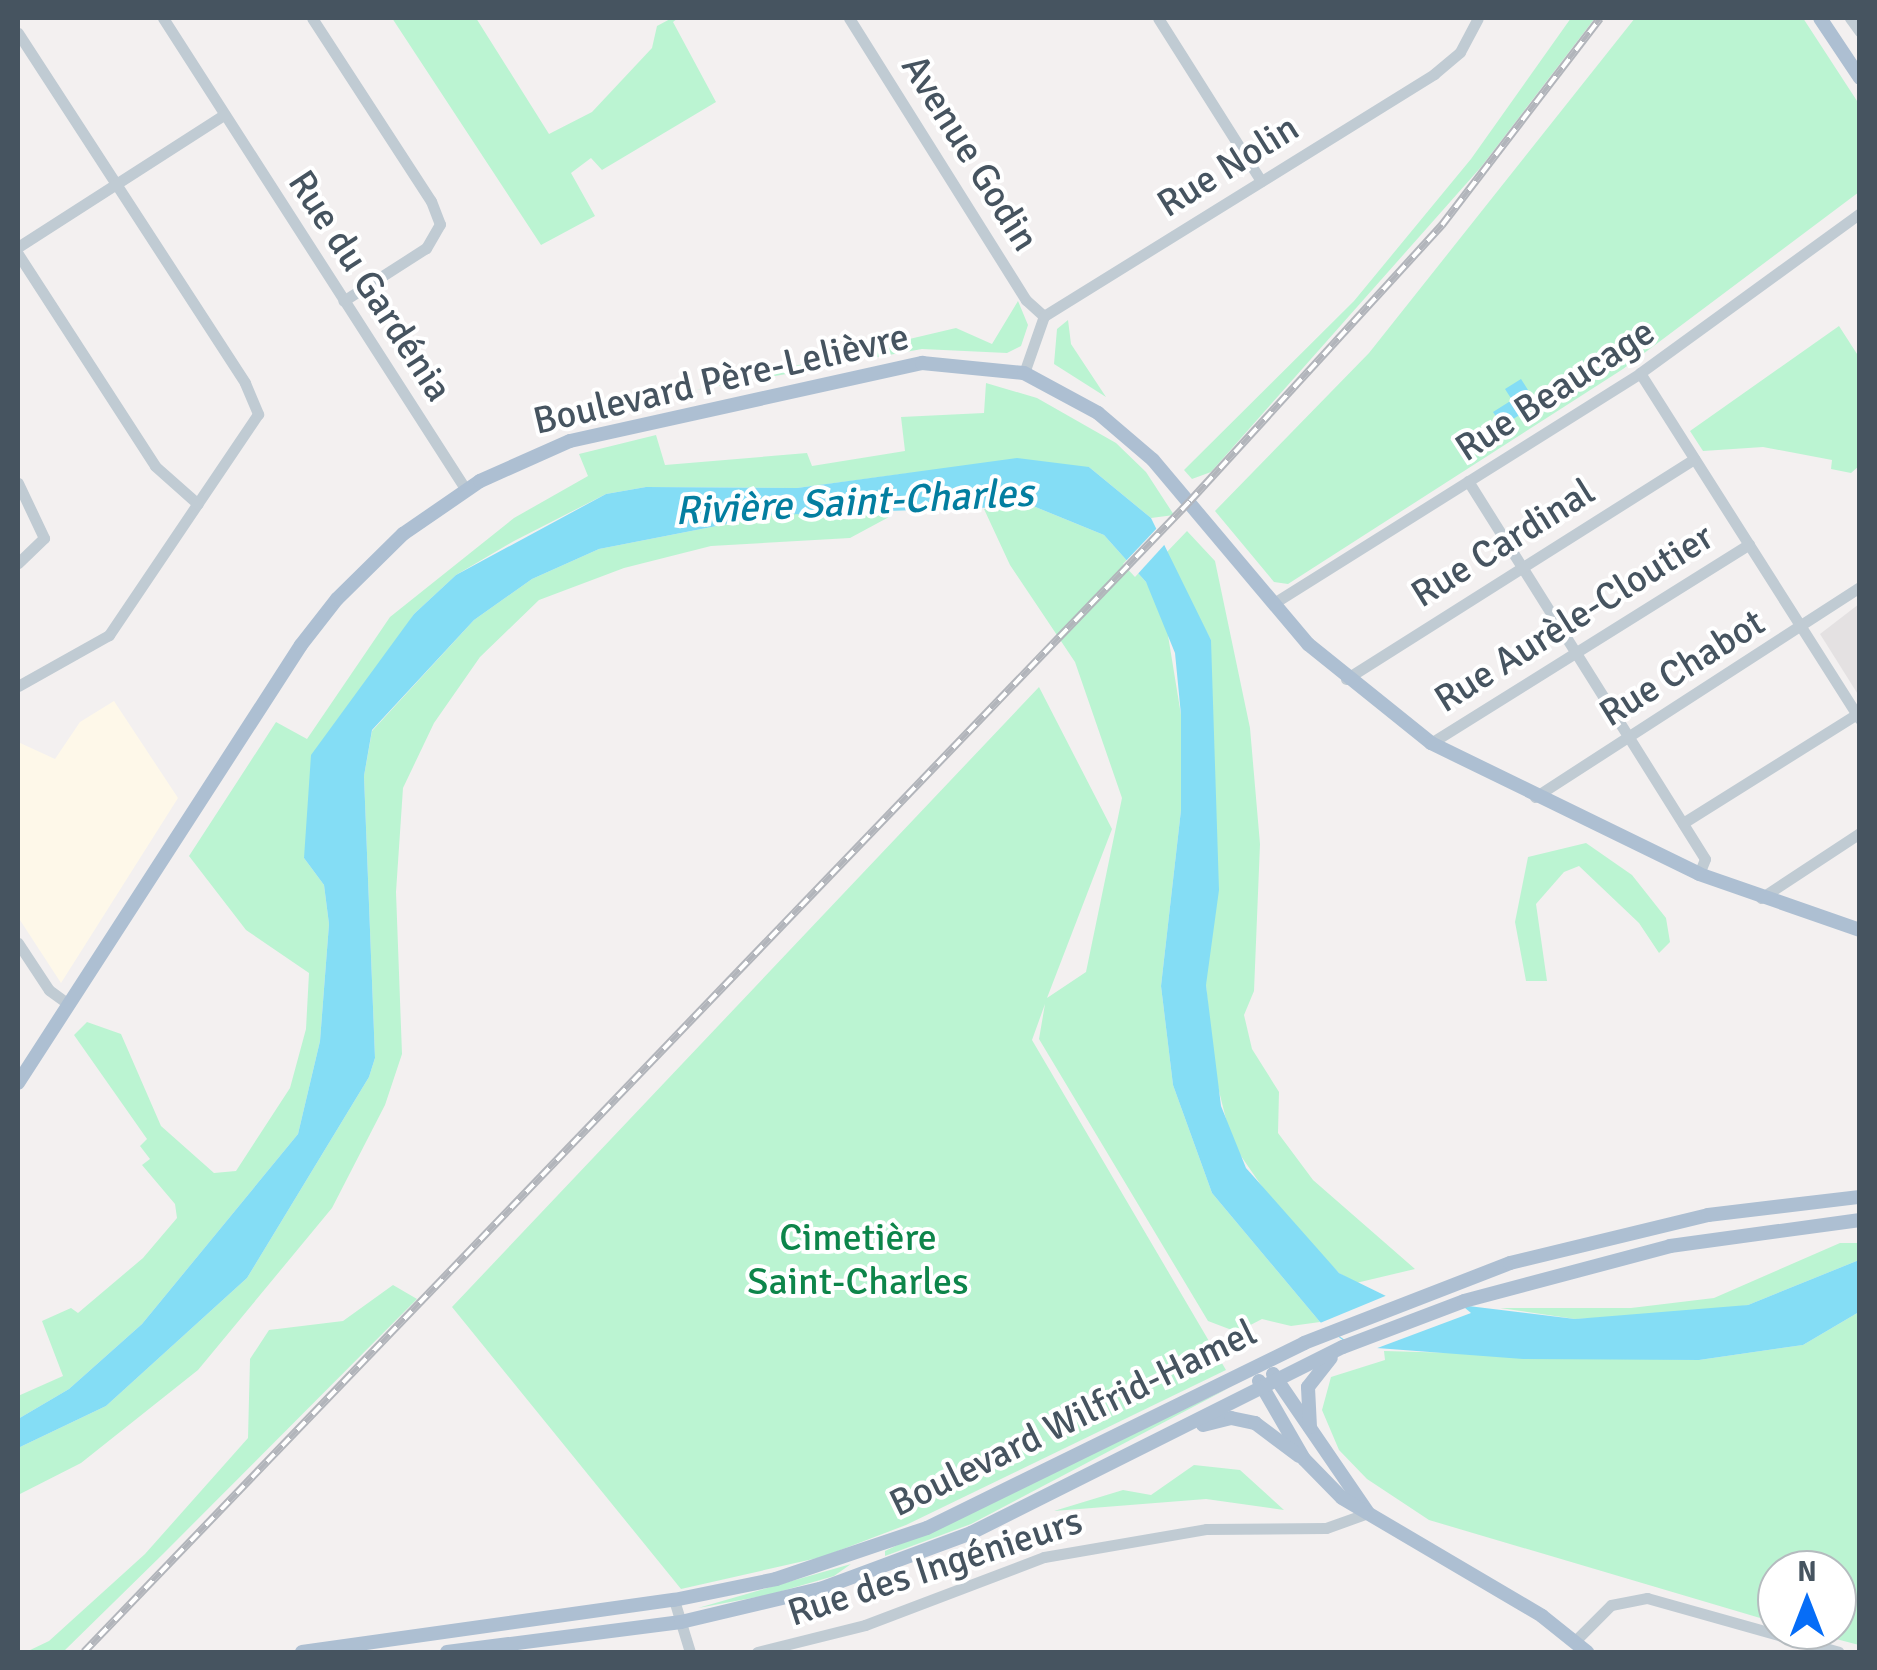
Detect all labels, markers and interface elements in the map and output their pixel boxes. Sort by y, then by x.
street label: Avenue Godin [892,47,1048,259]
street label: Rue Nolin [1149,105,1307,227]
street label: Rue du Gardénia [278,162,462,410]
street label: Rue Beaucage [1447,309,1663,471]
street label: Boulevard Père-Lelièvre [529,314,913,444]
water label: Rivière Saint-Charles [674,469,1034,535]
street label: Rue Cardinal [1403,469,1603,617]
street label: Rue Aurèle-Cloutier [1426,514,1722,722]
street label: Rue Chabot [1591,599,1773,737]
park label: Cimetière Saint-Charles [747,1215,969,1304]
street label: Boulevard Wilfrid-Hamel [882,1309,1264,1527]
street label: Rue des Ingénieurs [782,1498,1088,1636]
north arrow [1757,1550,1857,1650]
text: N [1797,1555,1817,1589]

